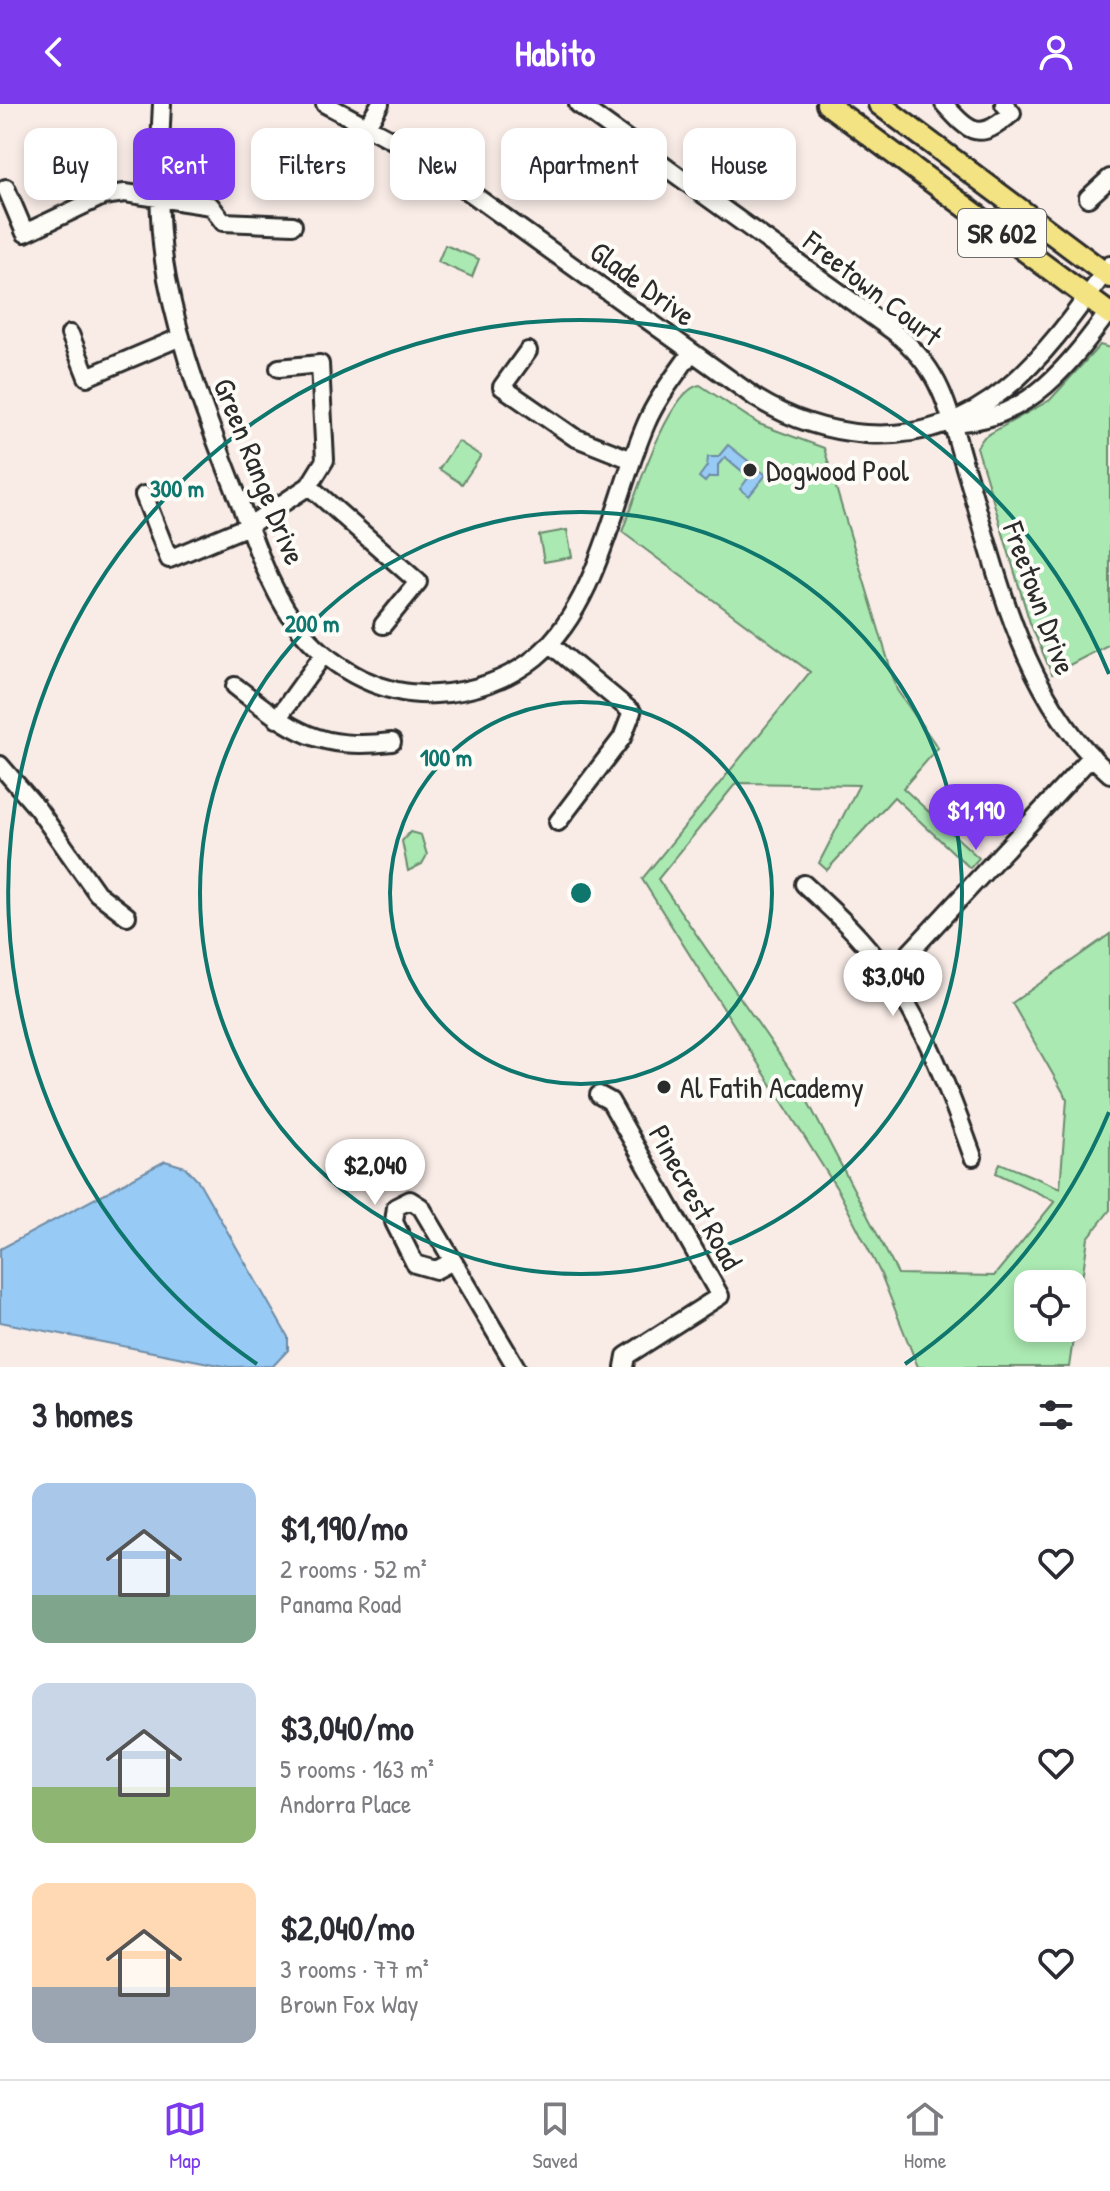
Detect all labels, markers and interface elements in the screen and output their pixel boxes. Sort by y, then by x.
text: Habito [515,28,595,77]
icon: back [32,30,76,74]
icon: person [1034,30,1078,74]
chip: Buy [24,128,117,200]
chip: Rent [133,128,235,200]
chip: Filters [251,128,374,200]
chip: New [390,128,485,200]
chip: Apartment [501,128,667,200]
chip: House [683,128,796,200]
road number: SR 602 [958,209,1046,257]
street label: Freetown Court [795,221,951,355]
street label: Glade Drive [582,231,704,335]
street label: Green Range Drive [204,372,316,570]
place label: Dogwood Pool [766,450,909,490]
marker: Dogwood Pool [741,461,759,479]
text: 300 m [150,472,204,504]
street label: Freetown Drive [994,515,1086,680]
text: 200 m [285,607,339,639]
text: 100 m [420,741,472,773]
pin: $1,190 [911,784,1041,852]
text: $1,190 [947,792,1005,827]
centre of rings [567,879,595,907]
pin: $3,040 [828,950,958,1018]
text: $3,040 [861,958,925,993]
place label: Al Fatih Academy [680,1067,864,1107]
marker: Al Fatih Academy [655,1078,673,1096]
street label: Pinecrest Road [640,1117,752,1277]
pin: $2,040 [310,1139,440,1207]
text: $2,040 [343,1147,407,1182]
map controls [1014,1270,1086,1342]
button: locate [1014,1270,1086,1342]
text: 3 homes [32,1392,133,1438]
icon: filters [1034,1393,1078,1437]
text: $1,190/mo [280,1505,408,1551]
icon: home [96,1515,192,1611]
icon: heart [1034,1541,1078,1585]
text: 2 rooms · 52 m² [280,1551,427,1586]
text: Panama Road [280,1586,401,1621]
text: $3,040/mo [280,1705,414,1751]
icon: home [96,1715,192,1811]
icon: heart [1034,1741,1078,1785]
text: 5 rooms · 163 m² [280,1751,434,1786]
text: Andorra Place [280,1786,411,1821]
text: $2,040/mo [280,1905,414,1951]
icon: home [96,1915,192,2011]
icon: heart [1034,1941,1078,1985]
text: 3 rooms · 77 m² [280,1951,429,1986]
text: Brown Fox Way [280,1986,419,2021]
tab: Map [163,2097,207,2175]
tab: Saved [533,2097,577,2175]
tab: Home [903,2097,947,2175]

